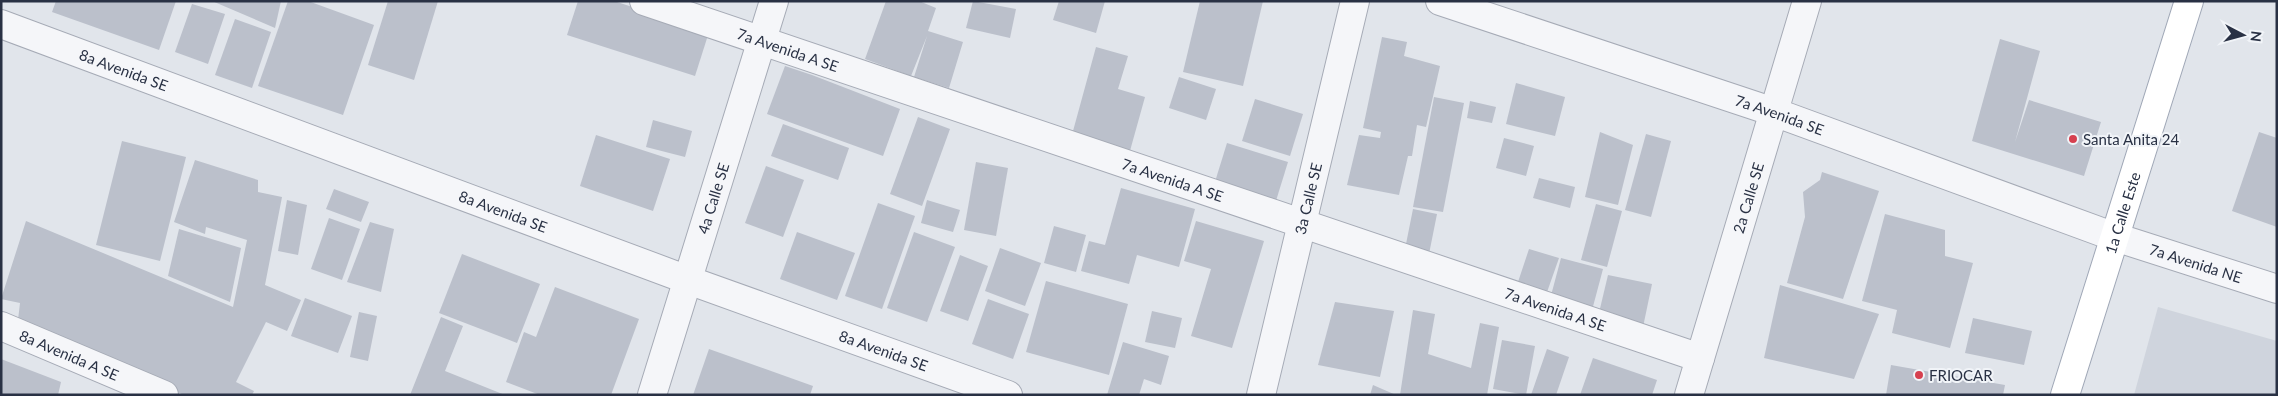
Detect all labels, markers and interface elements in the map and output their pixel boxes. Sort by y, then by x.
north arrow [2218,10,2268,60]
street label: 7a Avenida A SE [735,24,841,75]
text: N [2247,30,2265,43]
street label: 8a Avenida SE [77,45,170,94]
street label: 7a Avenida SE [1733,91,1826,139]
place label: Santa Anita 24 [2083,130,2179,148]
marker: Santa Anita 24 [2067,133,2079,145]
street label: 7a Avenida A SE [1119,154,1226,205]
street label: 2a Calle SE [1729,160,1767,235]
street label: 4a Calle SE [694,161,732,236]
street label: 3a Calle SE [1291,161,1325,236]
street label: 1a Calle Este [2101,170,2144,256]
street label: 8a Avenida SE [457,186,550,236]
street label: 7a Avenida NE [2147,240,2244,286]
street label: 7a Avenida A SE [1502,284,1608,335]
street label: 8a Avenida A SE [17,326,121,384]
street label: 8a Avenida SE [837,326,930,374]
place label: FRIOCAR [1929,366,1993,384]
marker: FRIOCAR [1913,369,1925,381]

